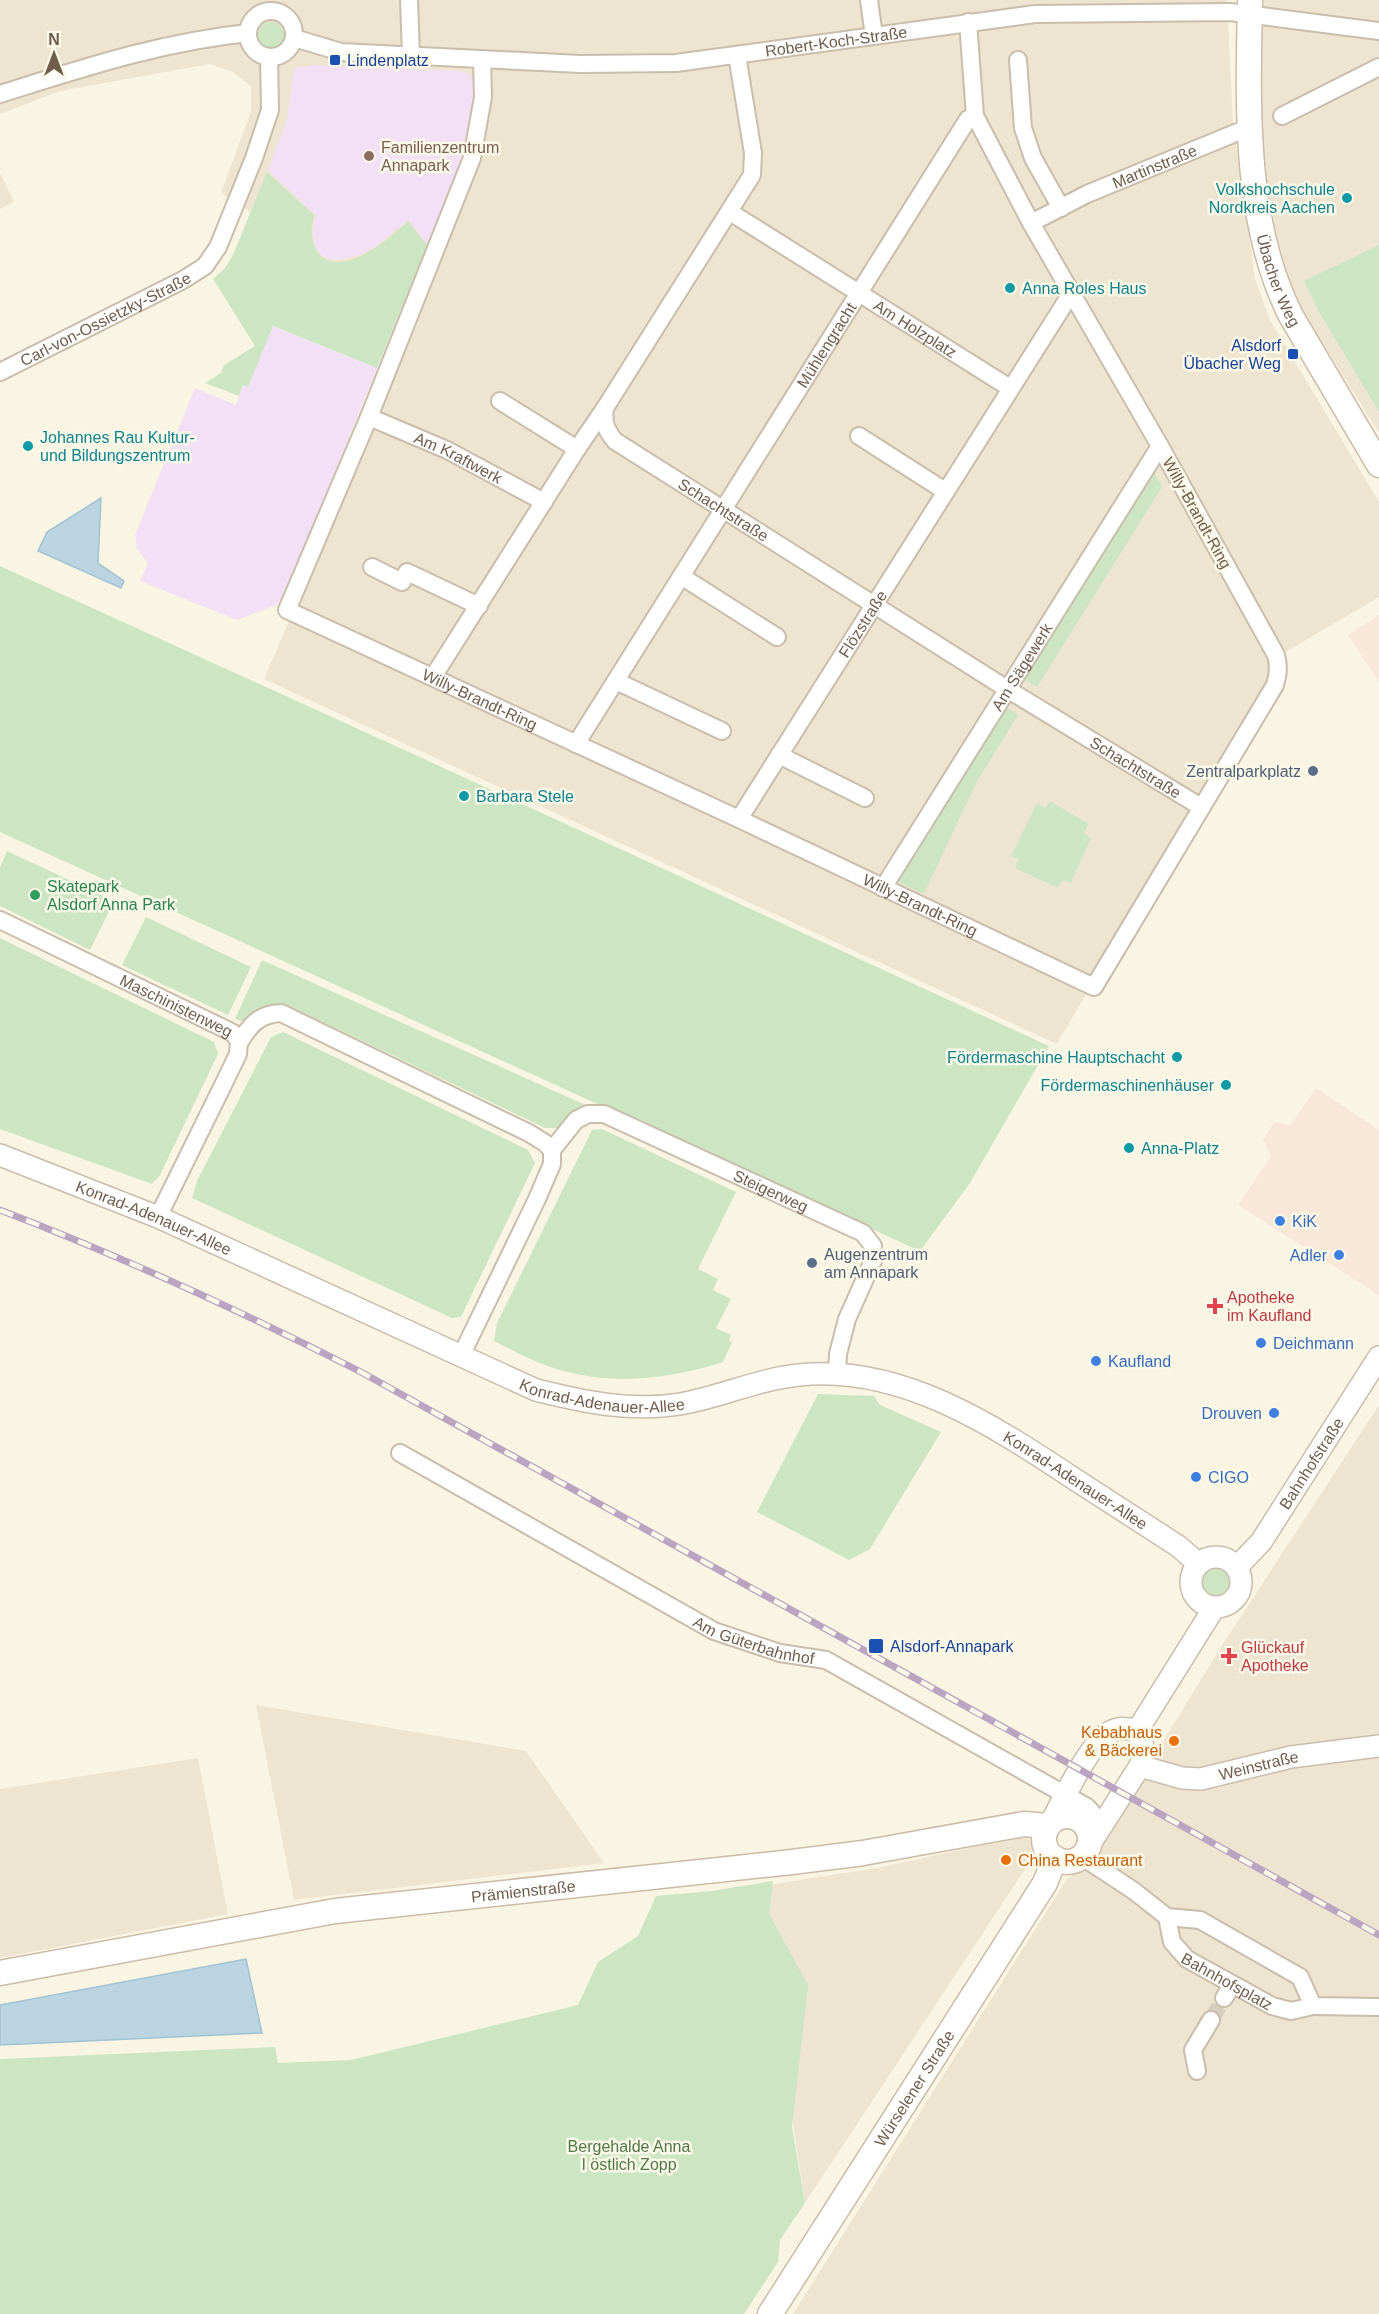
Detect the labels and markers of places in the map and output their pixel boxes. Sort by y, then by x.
place label: Lindenplatz [347,52,429,69]
marker: Lindenplatz [328,53,342,67]
place label: Familienzentrum Annapark [381,139,499,174]
marker: Familienzentrum Annapark [362,149,376,163]
place label: Volkshochschule Nordkreis Aachen [1209,181,1335,216]
marker: Volkshochschule Nordkreis Aachen [1340,191,1354,205]
place label: Anna Roles Haus [1022,280,1147,297]
marker: Anna Roles Haus [1003,281,1017,295]
place label: Alsdorf Übacher Weg [1183,337,1282,372]
marker: Alsdorf Übacher Weg [1286,347,1300,361]
place label: Johannes Rau Kultur- und Bildungszentrum [40,429,195,464]
marker: Johannes Rau Kultur- und Bildungszentrum [21,439,35,453]
place label: Zentralparkplatz [1186,763,1301,780]
marker: Zentralparkplatz [1306,764,1320,778]
place label: Barbara Stele [476,788,574,805]
marker: Barbara Stele [457,789,471,803]
place label: Skatepark Alsdorf Anna Park [47,878,176,913]
marker: Skatepark Alsdorf Anna Park [28,888,42,902]
place label: Fördermaschine Hauptschacht [947,1049,1166,1066]
marker: Fördermaschine Hauptschacht [1170,1050,1184,1064]
place label: Fördermaschinenhäuser [1041,1077,1215,1094]
marker: Fördermaschinenhäuser [1219,1078,1233,1092]
place label: Anna-Platz [1141,1140,1219,1157]
marker: Anna-Platz [1122,1141,1136,1155]
place label: KiK [1292,1213,1317,1230]
marker: KiK [1273,1214,1287,1228]
place label: Augenzentrum am Annapark [824,1246,928,1281]
place label: Adler [1290,1247,1328,1264]
marker: Adler [1332,1248,1346,1262]
marker: Augenzentrum am Annapark [805,1256,819,1270]
place label: Apotheke im Kaufland [1227,1289,1312,1324]
marker: Apotheke im Kaufland [1208,1299,1222,1313]
place label: Deichmann [1273,1335,1354,1352]
marker: Deichmann [1254,1336,1268,1350]
place label: Kaufland [1108,1353,1171,1370]
marker: Kaufland [1089,1354,1103,1368]
place label: Drouven [1202,1405,1262,1422]
marker: Drouven [1267,1406,1281,1420]
place label: CIGO [1208,1469,1249,1486]
marker: CIGO [1189,1470,1203,1484]
marker: Alsdorf-Annapark [867,1637,885,1655]
place label: Alsdorf-Annapark [890,1638,1015,1655]
place label: Glückauf Apotheke [1241,1639,1309,1674]
marker: Glückauf Apotheke [1222,1649,1236,1663]
place label: Kebabhaus & Bäckerei [1081,1724,1162,1759]
marker: Kebabhaus & Bäckerei [1167,1734,1181,1748]
place label: China Restaurant [1018,1852,1143,1869]
marker: China Restaurant [999,1853,1013,1867]

